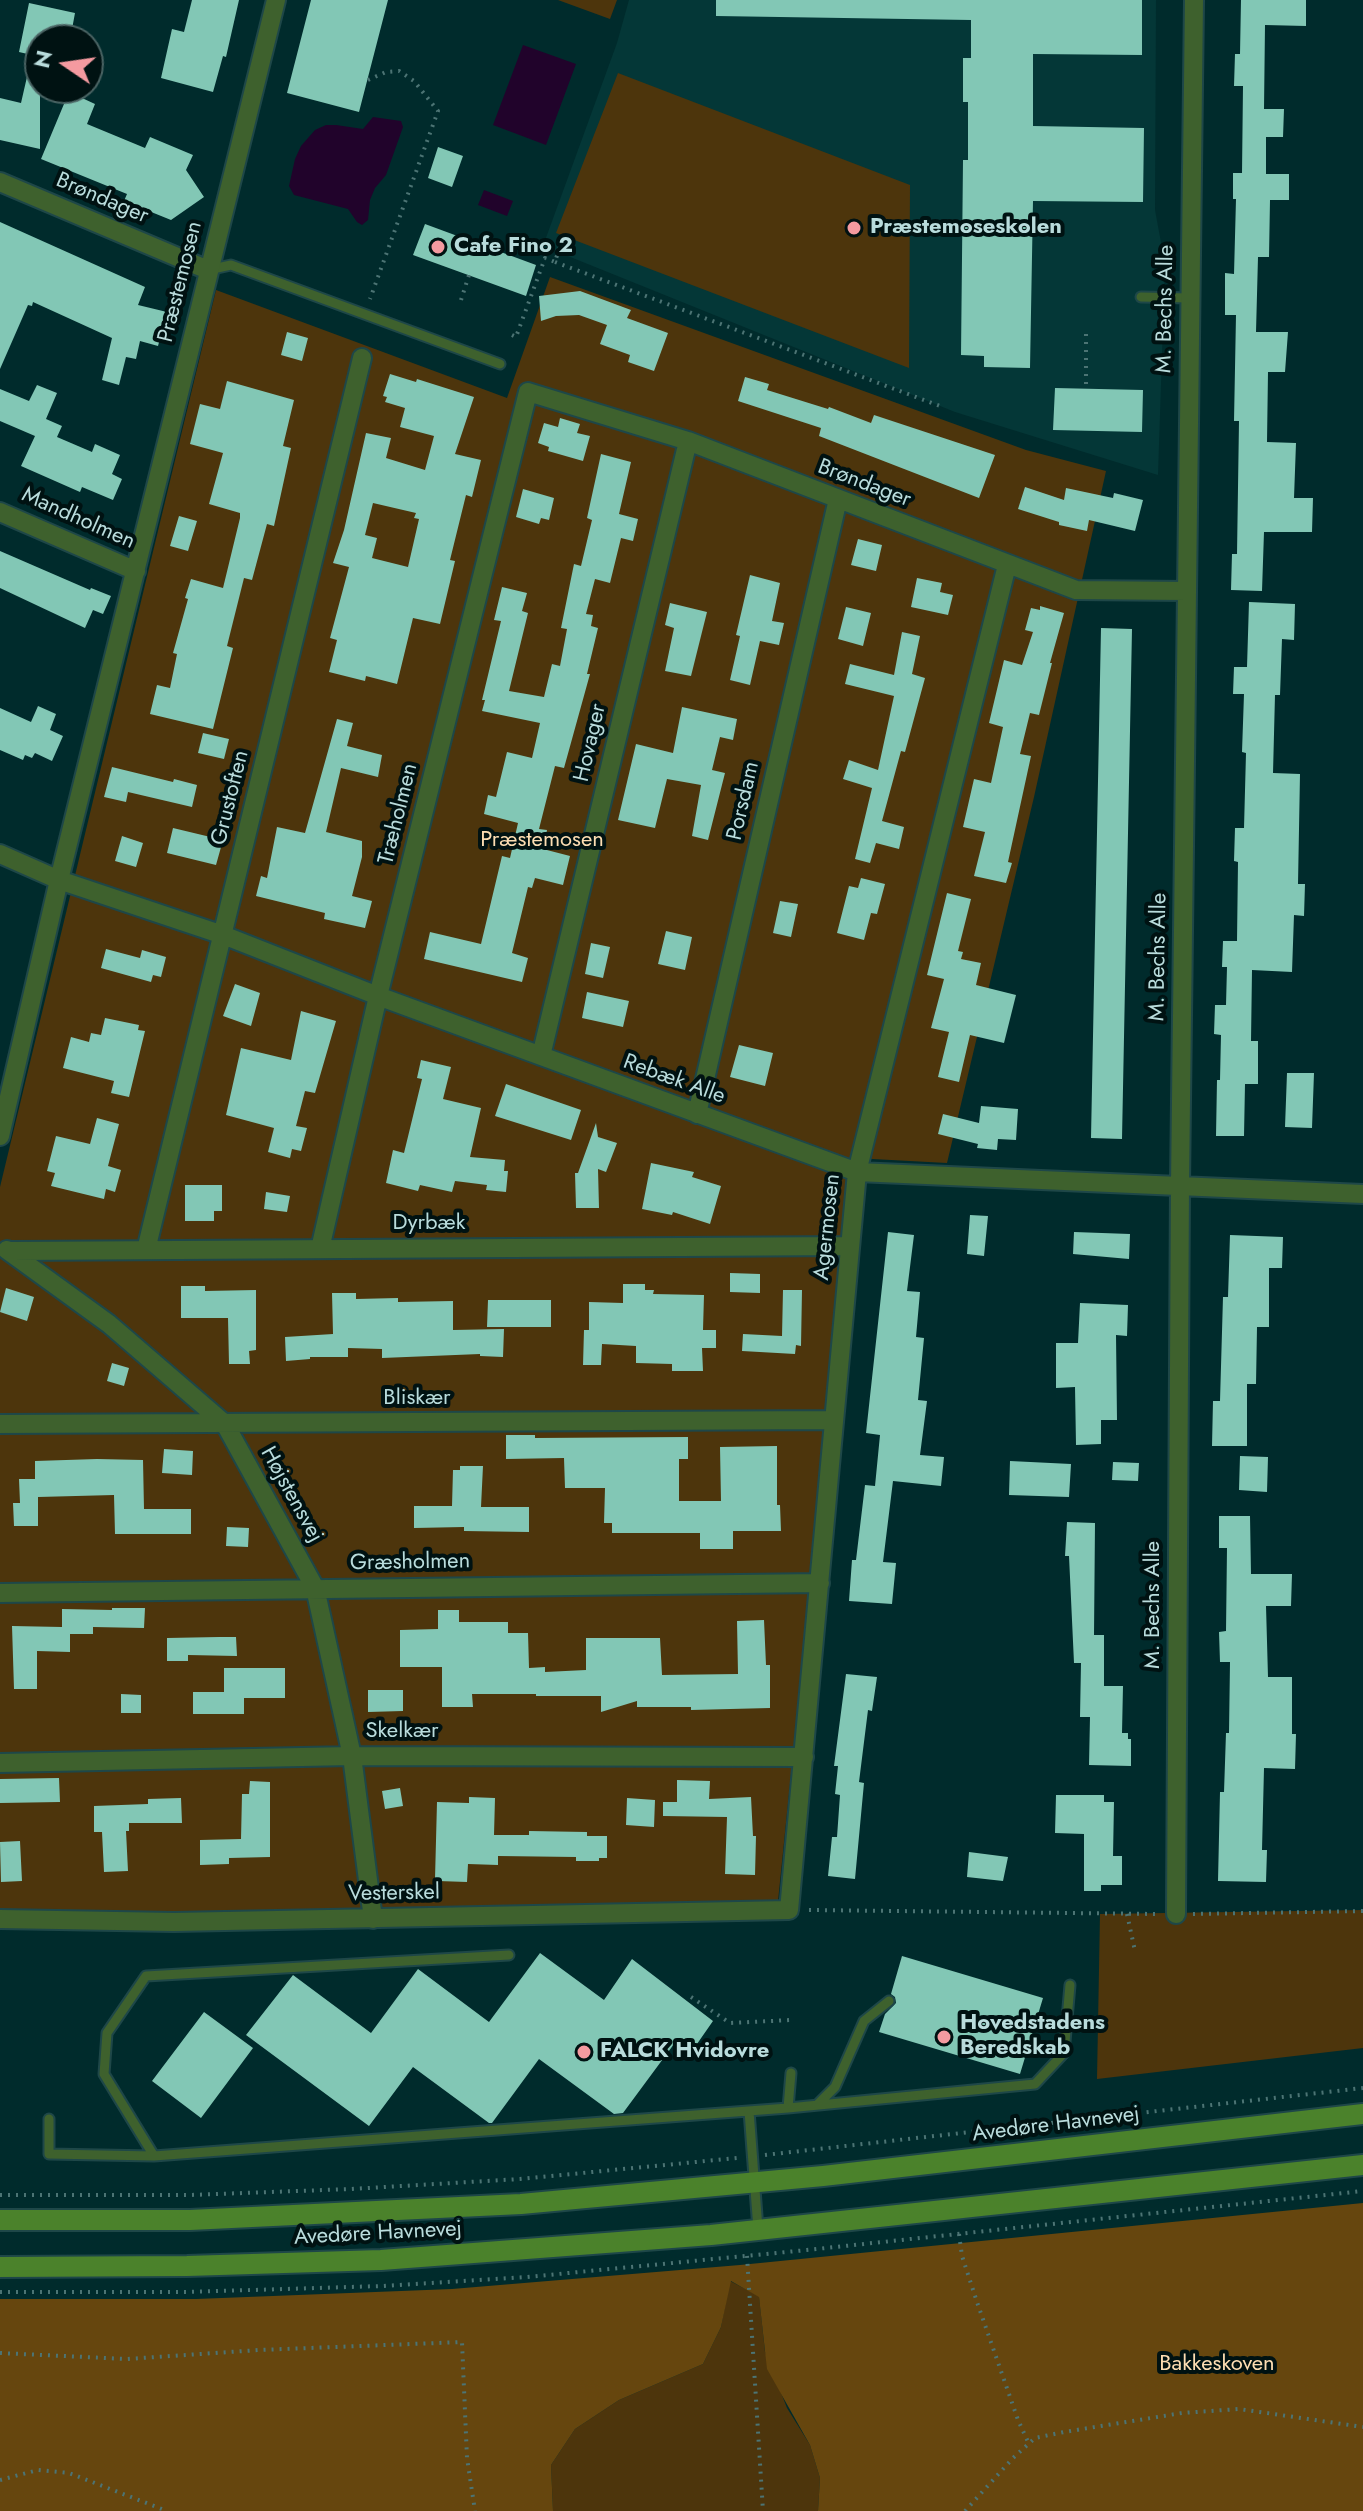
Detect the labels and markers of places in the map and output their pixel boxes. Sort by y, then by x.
place label: Præstemoseskolen [870,215,1062,241]
marker: Præstemoseskolen [845,219,863,237]
place label: Cafe Fino 2 [454,234,573,260]
marker: Cafe Fino 2 [429,238,447,256]
place label: Hovedstadens Beredskab [960,2011,1105,2062]
marker: Hovedstadens Beredskab [935,2028,953,2046]
place label: FALCK Hvidovre [600,2039,769,2065]
marker: FALCK Hvidovre [575,2043,593,2061]

